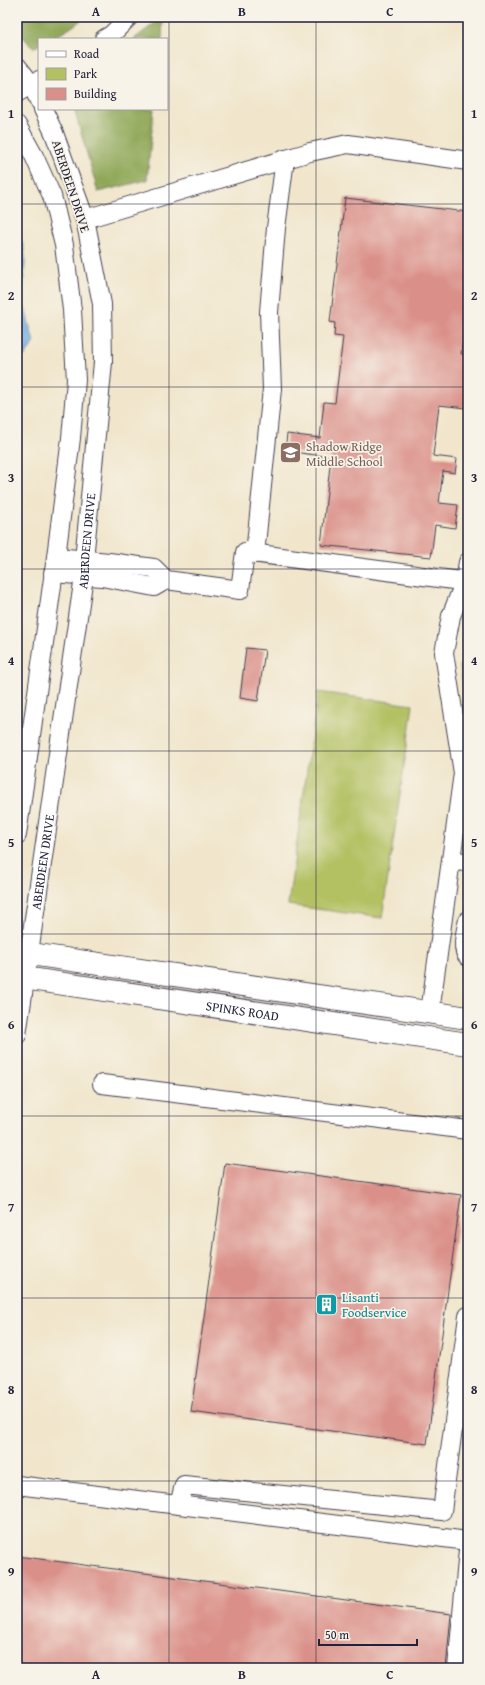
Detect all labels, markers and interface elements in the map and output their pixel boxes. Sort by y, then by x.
text: A [92,2,101,21]
text: B [238,2,246,21]
text: C [386,2,394,21]
legend [38,38,168,110]
text: Road [74,45,100,62]
text: Park [74,65,98,82]
text: Building [74,85,117,102]
text: 1 [8,104,14,123]
text: 1 [471,104,477,123]
street label: ABERDEEN DRIVE [47,137,95,235]
text: 2 [8,286,15,305]
text: 2 [471,286,478,305]
place label: Shadow Ridge Middle School [306,437,383,471]
school or university icon: Shadow Ridge Middle School [278,440,304,466]
text: 3 [8,468,14,487]
text: 3 [471,468,477,487]
street label: ABERDEEN DRIVE [73,492,100,590]
text: 4 [8,651,15,670]
text: 4 [471,651,478,670]
street label: ABERDEEN DRIVE [26,812,59,911]
text: 5 [8,833,15,852]
text: 5 [471,833,478,852]
street label: SPINKS ROAD [205,996,280,1025]
text: 6 [8,1015,15,1034]
text: 6 [471,1015,478,1034]
text: 7 [8,1198,15,1217]
text: 7 [471,1198,478,1217]
place label: Lisanti Foodservice [342,1288,407,1322]
building icon: Lisanti Foodservice [313,1291,339,1317]
text: 8 [8,1380,15,1399]
text: 8 [471,1380,478,1399]
text: 9 [8,1562,15,1581]
text: 9 [471,1562,478,1581]
scale bar [319,1621,417,1647]
text: 50 m [325,1626,349,1643]
text: A [92,1665,101,1684]
text: B [238,1665,246,1684]
text: C [386,1665,394,1684]

